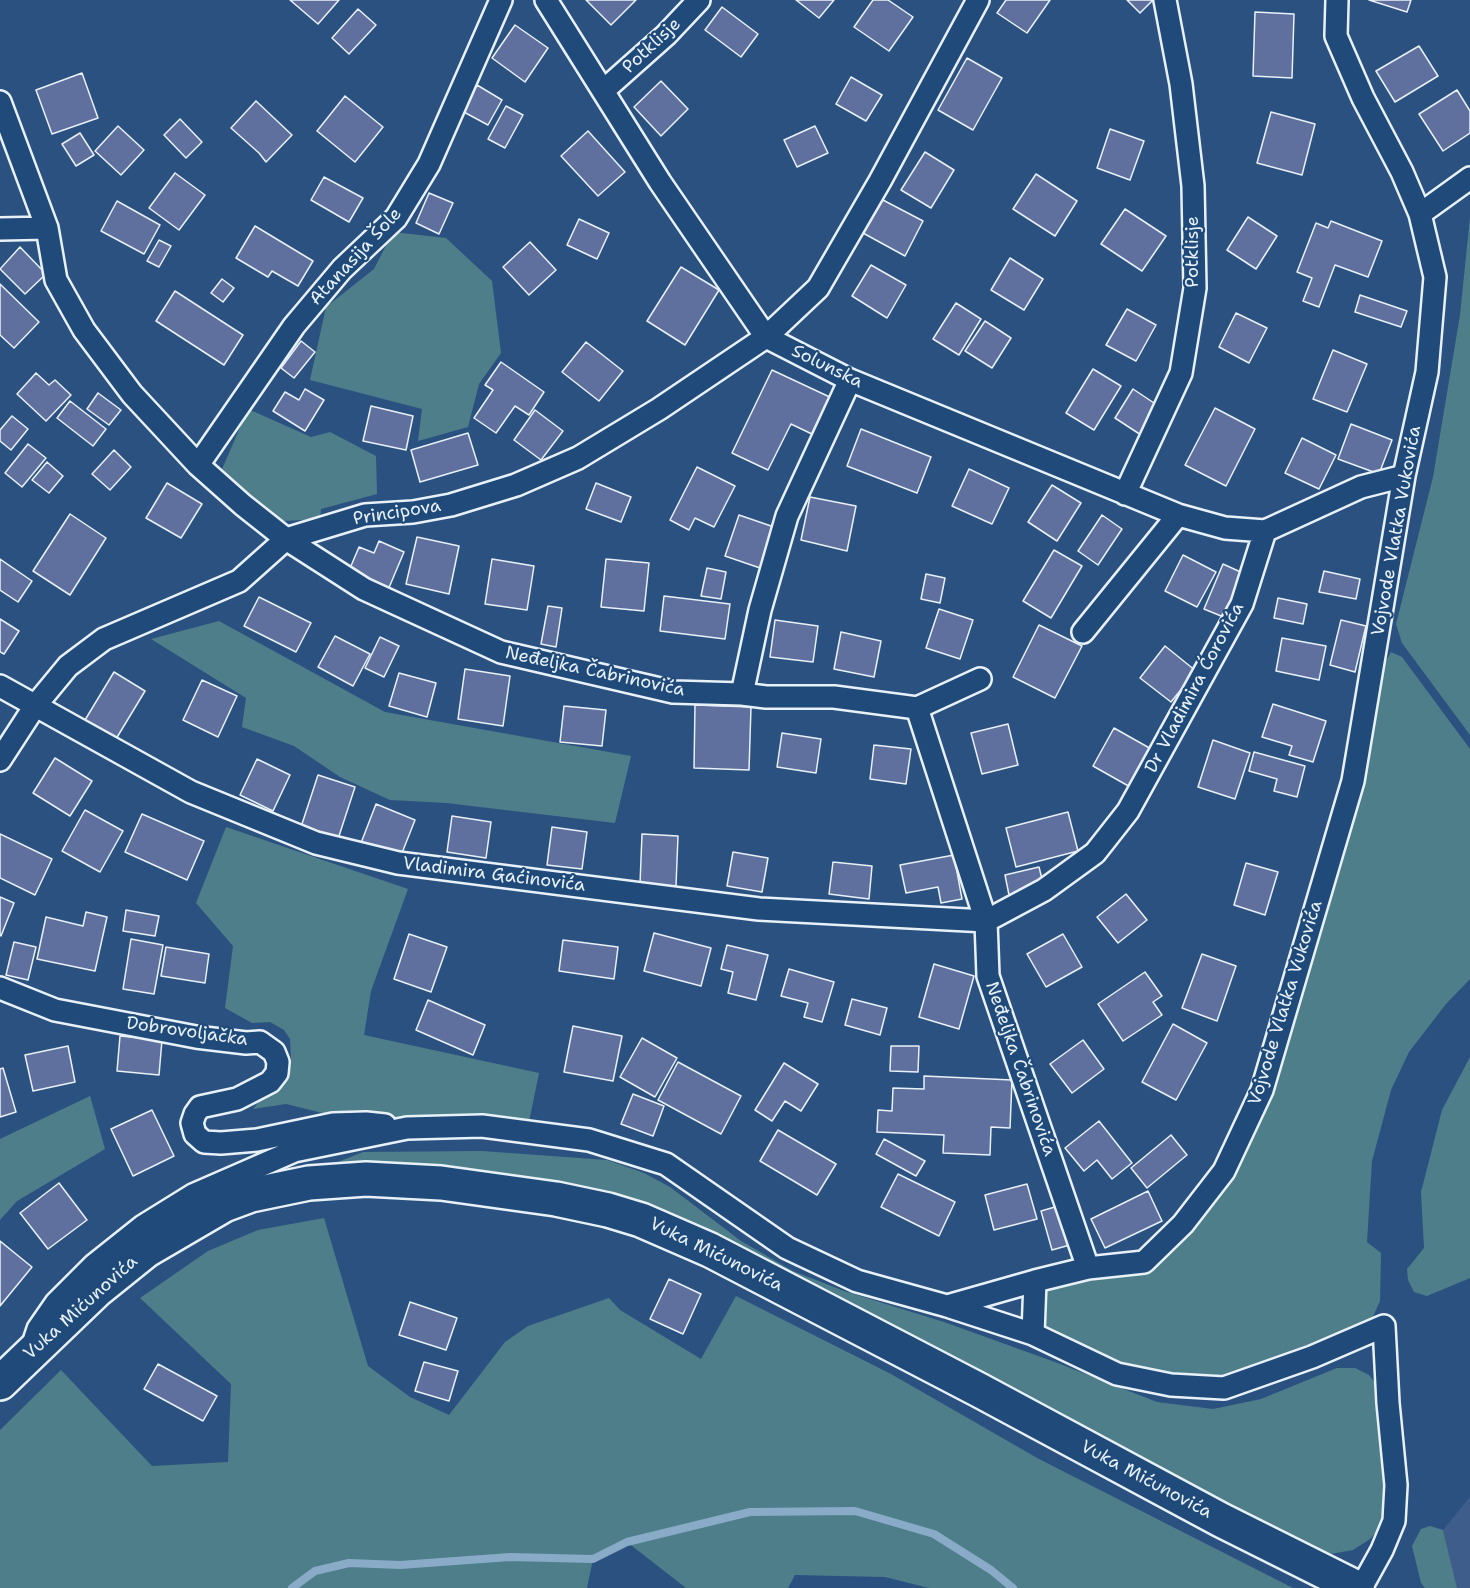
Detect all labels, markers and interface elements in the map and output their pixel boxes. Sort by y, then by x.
street label: Potklisje [618,14,686,78]
street label: Atanasija Šole [305,204,407,310]
street label: Potklisje [1182,216,1204,288]
street label: Solunska [788,341,866,393]
street label: Vojvode Vlatka Vukovića [1368,424,1426,638]
street label: Principova [351,495,443,531]
street label: Dr Vladimira Ćorovića [1141,599,1249,777]
street label: Neđeljka Čabrinovića [503,642,687,702]
street label: Vladimira Gaćinovića [402,853,586,897]
street label: Vojvode Vlatka Vukovića [1245,898,1327,1108]
street label: Neđeljka Čabrinovića [980,979,1060,1159]
street label: Dobrovoljačka [125,1013,249,1051]
street label: Vuka Mićunovića [646,1213,786,1297]
street label: Vuka Mićunovića [20,1251,142,1365]
street label: Vuka Mićunovića [1077,1436,1215,1524]

